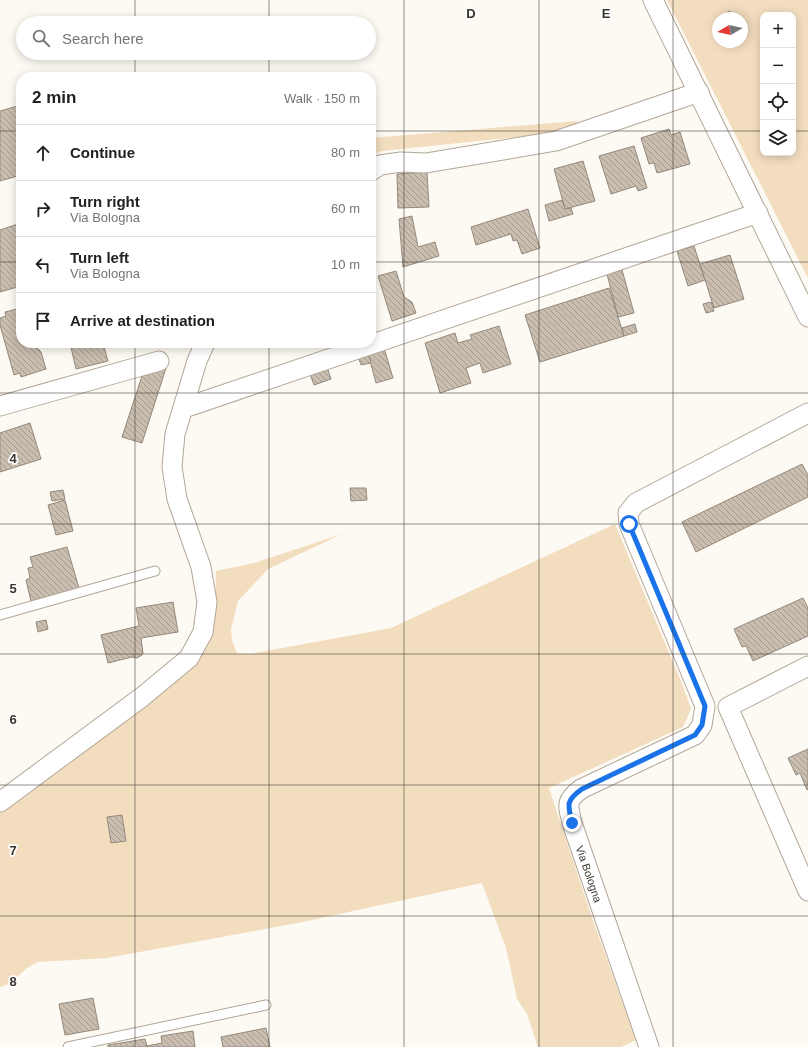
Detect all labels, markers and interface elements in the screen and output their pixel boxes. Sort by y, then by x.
text: D [466,6,476,21]
text: E [602,6,611,21]
north arrow [712,12,748,48]
map controls [760,12,796,156]
button: + [760,12,796,48]
search box [16,16,376,60]
icon: search [30,27,52,49]
text: Search here [62,30,144,47]
button: − [760,48,796,84]
button: locate [760,84,796,120]
text: 2 min [32,88,76,107]
text: Walk · 150 m [284,91,360,106]
button: layers [760,120,796,156]
icon: ahead [32,142,54,164]
text: Continue [70,144,135,161]
text: 80 m [331,145,360,160]
text: Turn right [70,193,140,210]
icon: right [32,198,54,220]
text: 60 m [331,201,360,216]
text: Via Bologna [70,210,140,225]
text: Turn left [70,249,129,266]
icon: left [32,254,54,276]
text: 10 m [331,257,360,272]
text: Via Bologna [70,266,140,281]
icon: arrive [32,310,54,332]
text: Arrive at destination [70,312,215,329]
text: 4 [9,451,17,466]
route start [620,515,638,533]
text: 5 [9,581,17,596]
text: 6 [9,712,17,727]
route end [563,814,581,832]
text: 7 [9,843,17,858]
street label: Via Bologna [574,844,605,905]
text: 8 [9,974,17,989]

